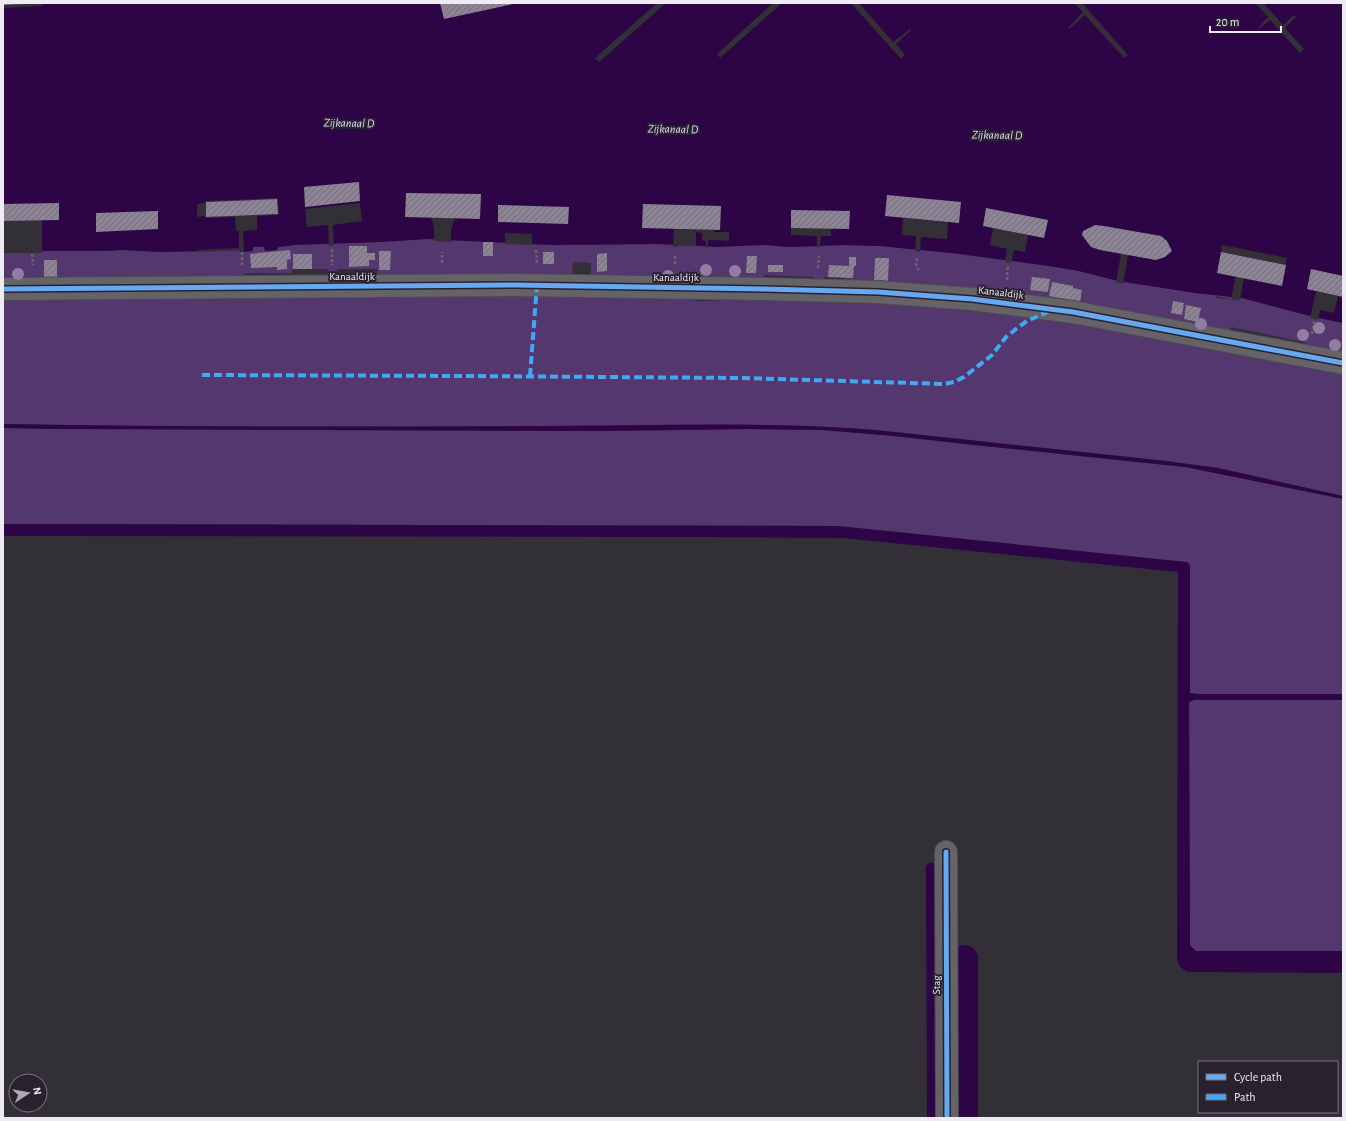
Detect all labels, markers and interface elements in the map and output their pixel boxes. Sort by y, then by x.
scale bar [1210,8,1281,34]
text: 20 m [1216,16,1239,28]
water label: Zijkanaal D [324,117,375,130]
water label: Zijkanaal D [648,123,699,136]
water label: Zijkanaal D [972,129,1023,142]
street label: Kanaaldijk [329,271,375,282]
street label: Kanaaldijk [653,272,699,283]
street label: Kanaaldijk [978,284,1024,301]
street label: Stag [931,975,942,995]
legend [1198,1061,1338,1113]
text: Cycle path [1234,1071,1282,1084]
north arrow [8,1073,48,1113]
text: N [31,1086,43,1096]
text: Path [1234,1091,1256,1103]

